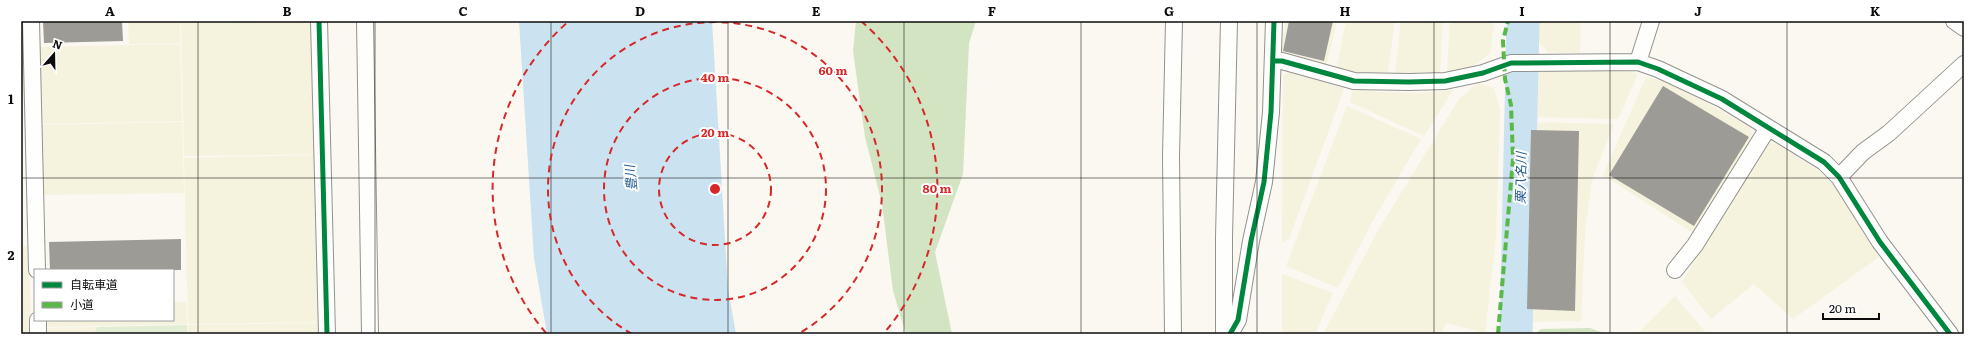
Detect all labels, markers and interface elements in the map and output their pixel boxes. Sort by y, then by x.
text: A [105,1,115,20]
text: B [283,1,292,20]
text: C [458,1,468,20]
text: D [635,1,645,20]
text: E [812,1,821,20]
text: F [988,1,996,20]
text: G [1164,1,1174,20]
text: H [1340,1,1351,20]
text: I [1519,1,1525,20]
text: J [1694,1,1702,20]
text: K [1870,1,1881,20]
north arrow [34,34,74,74]
text: N [51,35,65,53]
text: 60 m [819,61,847,79]
text: 40 m [701,68,730,86]
text: 1 [8,89,14,108]
text: 20 m [701,123,729,141]
water label: 栗八名川 [1510,150,1530,204]
water label: 豊川 [619,162,641,192]
text: 80 m [923,179,951,197]
centre of rings [708,182,722,196]
text: 2 [8,245,15,264]
legend [34,269,174,321]
text: 自転車道 [70,275,118,293]
text: 小道 [70,295,94,313]
scale bar [1823,295,1879,321]
text: 20 m [1829,299,1856,317]

